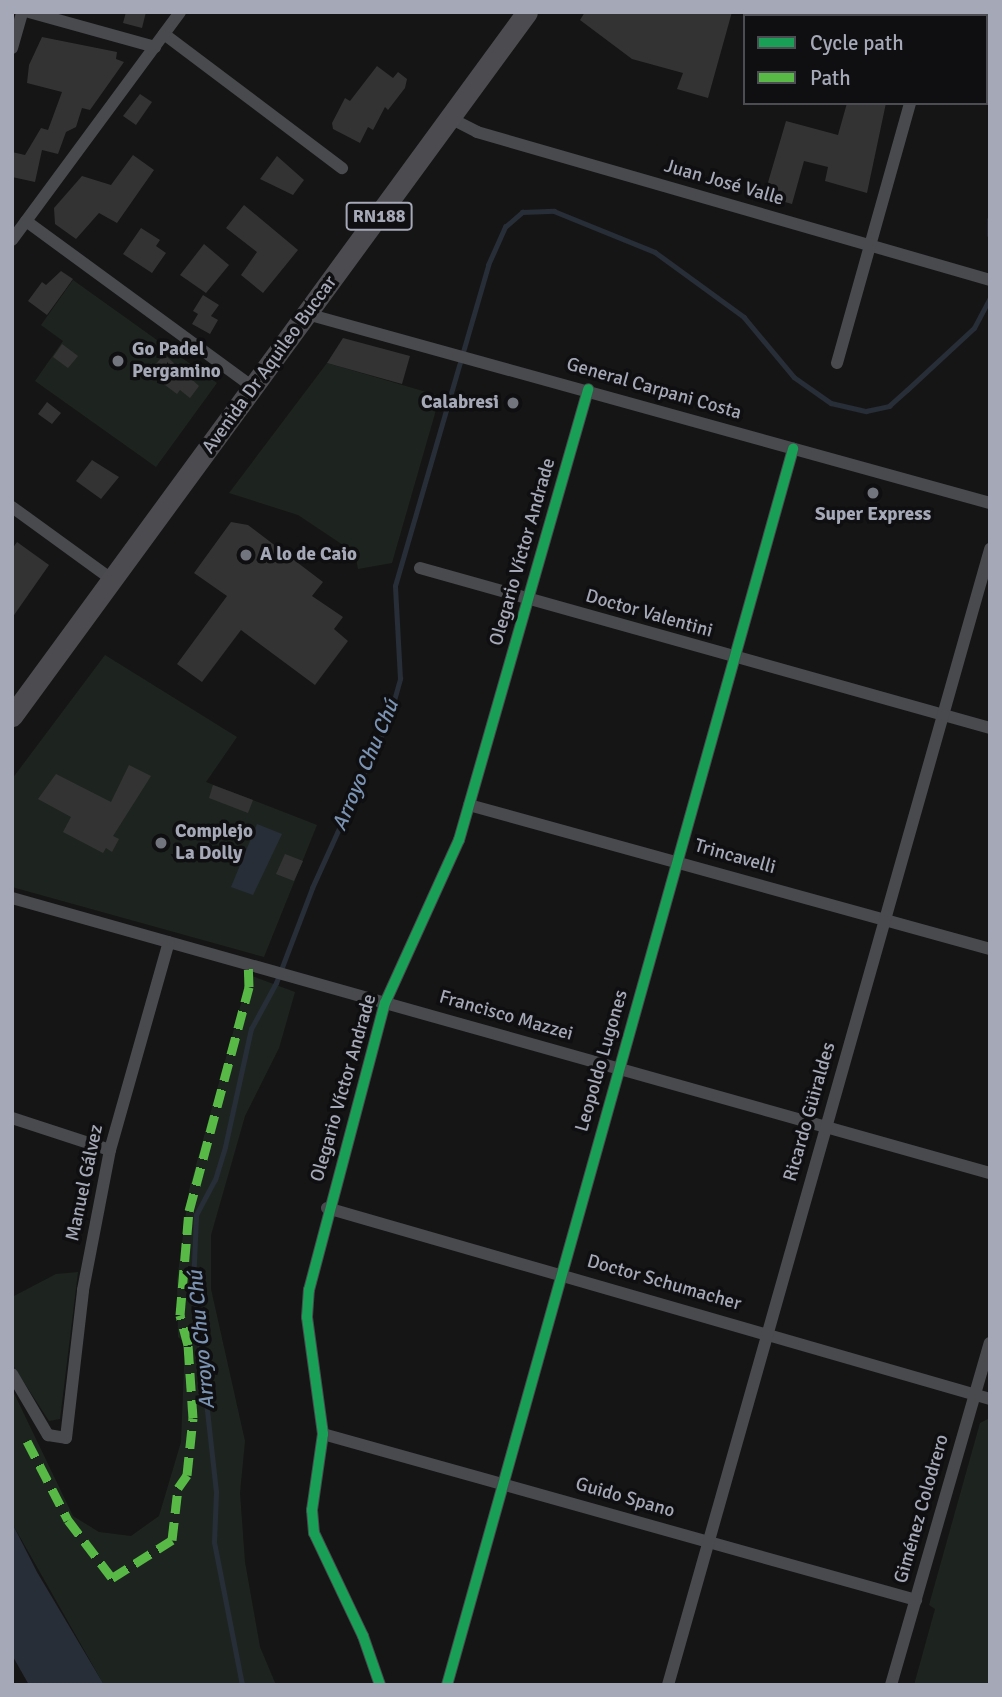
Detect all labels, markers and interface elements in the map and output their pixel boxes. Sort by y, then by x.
legend [743,14,988,105]
text: Cycle path [810,30,904,56]
text: Path [810,65,851,91]
street label: Juan José Valle [661,155,787,211]
road number: RN188 [344,202,414,230]
street label: Avenida Dr Aquileo Buccar [198,272,342,458]
place label: Go Padel Pergamino [132,339,221,383]
marker: Go Padel Pergamino [110,353,126,369]
street label: General Carpani Costa [564,353,744,425]
place label: Calabresi [421,392,499,414]
marker: Calabresi [505,395,521,411]
street label: Olegario Víctor Andrade [485,456,561,648]
marker: Super Express [865,485,881,501]
place label: Super Express [815,504,931,526]
place label: A lo de Caio [260,544,357,566]
marker: A lo de Caio [238,547,254,563]
street label: Doctor Valentini [583,585,715,643]
water label: Arroyo Chu Chú [326,696,404,834]
place label: Complejo La Dolly [175,821,253,865]
marker: Complejo La Dolly [153,835,169,851]
street label: Trincavelli [692,835,778,879]
street label: Francisco Mazzei [436,986,576,1046]
street label: Leopoldo Lugones [571,988,633,1134]
street label: Olegario Víctor Andrade [306,992,382,1184]
street label: Ricardo Güiraldes [779,1040,841,1184]
street label: Manuel Gálvez [62,1123,108,1243]
street label: Doctor Schumacher [584,1250,744,1316]
water label: Arroyo Chu Chú [182,1269,220,1411]
street label: Giménez Colodrero [890,1432,954,1586]
street label: Guido Spano [573,1473,677,1523]

